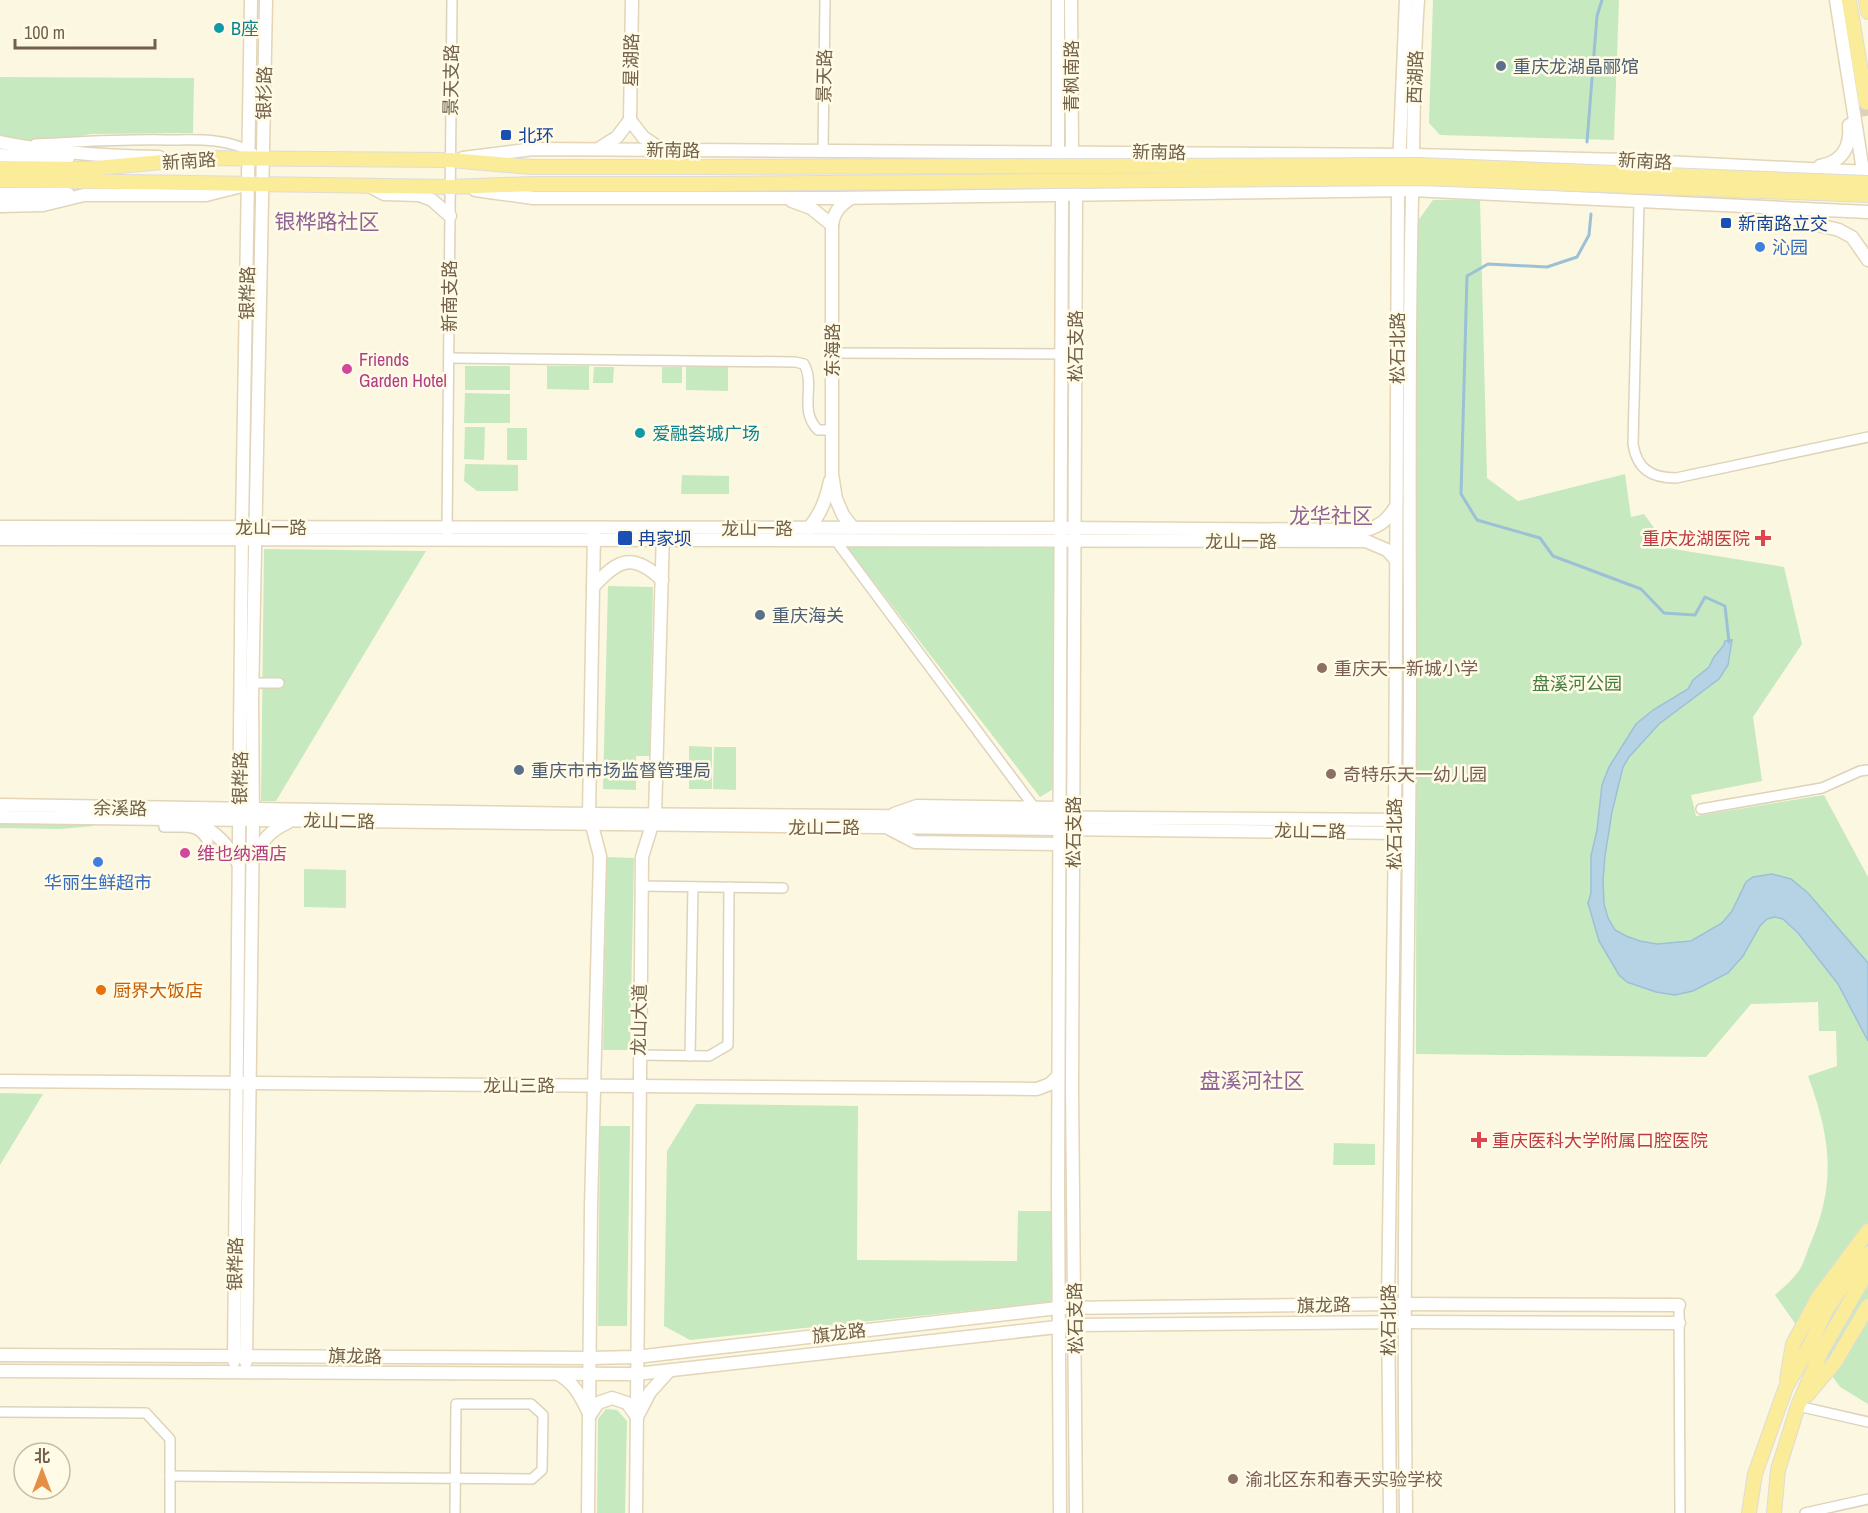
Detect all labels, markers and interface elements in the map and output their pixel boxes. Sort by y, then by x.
scale bar [15,12,154,50]
place label: B座 [231,16,259,41]
text: 100 m [24,20,65,45]
marker: B座 [212,21,226,35]
street label: 星湖路 [618,33,644,87]
street label: 青枫南路 [1059,40,1084,112]
street label: 景天支路 [438,44,464,116]
street label: 景天路 [811,49,837,103]
street label: 西湖路 [1402,50,1428,104]
place label: 重庆龙湖晶郦馆 [1513,54,1639,79]
marker: 重庆龙湖晶郦馆 [1494,59,1508,73]
street label: 银杉路 [251,66,277,120]
place label: 北环 [518,123,554,148]
marker: 北环 [499,128,513,142]
street label: 新南路 [646,137,700,163]
street label: 新南路 [1132,139,1186,165]
street label: 新南路 [161,147,217,175]
street label: 新南路 [1617,147,1673,175]
district label: 银桦路社区 [275,207,380,236]
place label: 新南路立交 [1738,211,1828,236]
marker: 新南路立交 [1719,216,1733,230]
place label: 沁园 [1772,235,1808,260]
marker: 沁园 [1753,240,1767,254]
street label: 新南支路 [437,260,462,332]
street label: 银桦路 [234,266,260,320]
street label: 松石支路 [1063,310,1088,382]
street label: 松石北路 [1385,312,1410,384]
street label: 东海路 [820,323,845,377]
place label: Friends Garden Hotel [359,347,447,393]
marker: Friends Garden Hotel [340,362,354,376]
place label: 爱融荟城广场 [652,421,760,446]
marker: 爱融荟城广场 [633,426,647,440]
district label: 龙华社区 [1289,501,1373,530]
street label: 龙山一路 [235,515,307,540]
street label: 龙山一路 [721,516,793,541]
place label: 冉家坝 [638,526,692,551]
place label: 重庆龙湖医院 [1642,526,1750,551]
marker: 冉家坝 [616,529,634,547]
street label: 龙山一路 [1205,529,1277,554]
marker: 重庆龙湖医院 [1754,529,1772,547]
place label: 重庆海关 [772,603,844,628]
marker: 重庆海关 [753,608,767,622]
place label: 重庆天一新城小学 [1334,656,1478,681]
marker: 重庆天一新城小学 [1315,661,1329,675]
park label: 盘溪河公园 [1532,671,1622,696]
street label: 银桦路 [227,751,253,805]
place label: 重庆市市场监督管理局 [531,758,711,783]
place label: 奇特乐天一幼儿园 [1343,762,1487,787]
marker: 重庆市市场监督管理局 [512,763,526,777]
marker: 奇特乐天一幼儿园 [1324,767,1338,781]
street label: 余溪路 [93,795,147,821]
street label: 松石支路 [1061,796,1086,868]
street label: 松石北路 [1382,798,1407,870]
street label: 龙山二路 [303,808,375,834]
street label: 龙山二路 [788,815,860,840]
street label: 龙山二路 [1274,818,1346,844]
place label: 维也纳酒店 [197,841,287,866]
marker: 维也纳酒店 [178,846,192,860]
marker: 华丽生鲜超市 [91,855,105,869]
place label: 华丽生鲜超市 [44,870,152,895]
place label: 厨界大饭店 [113,978,203,1003]
marker: 厨界大饭店 [94,983,108,997]
street label: 龙山大道 [626,984,652,1056]
district label: 盘溪河社区 [1200,1066,1305,1095]
street label: 龙山三路 [483,1073,555,1098]
place label: 重庆医科大学附属口腔医院 [1492,1128,1708,1153]
marker: 重庆医科大学附属口腔医院 [1470,1131,1488,1149]
street label: 银桦路 [222,1237,248,1291]
street label: 松石支路 [1062,1282,1088,1354]
street label: 松石北路 [1376,1284,1401,1356]
street label: 旗龙路 [1297,1292,1351,1318]
street label: 旗龙路 [811,1317,867,1349]
street label: 旗龙路 [328,1343,382,1369]
north arrow [12,1441,72,1501]
text: 北 [34,1445,50,1467]
place label: 渝北区东和春天实验学校 [1245,1467,1443,1492]
marker: 渝北区东和春天实验学校 [1226,1472,1240,1486]

